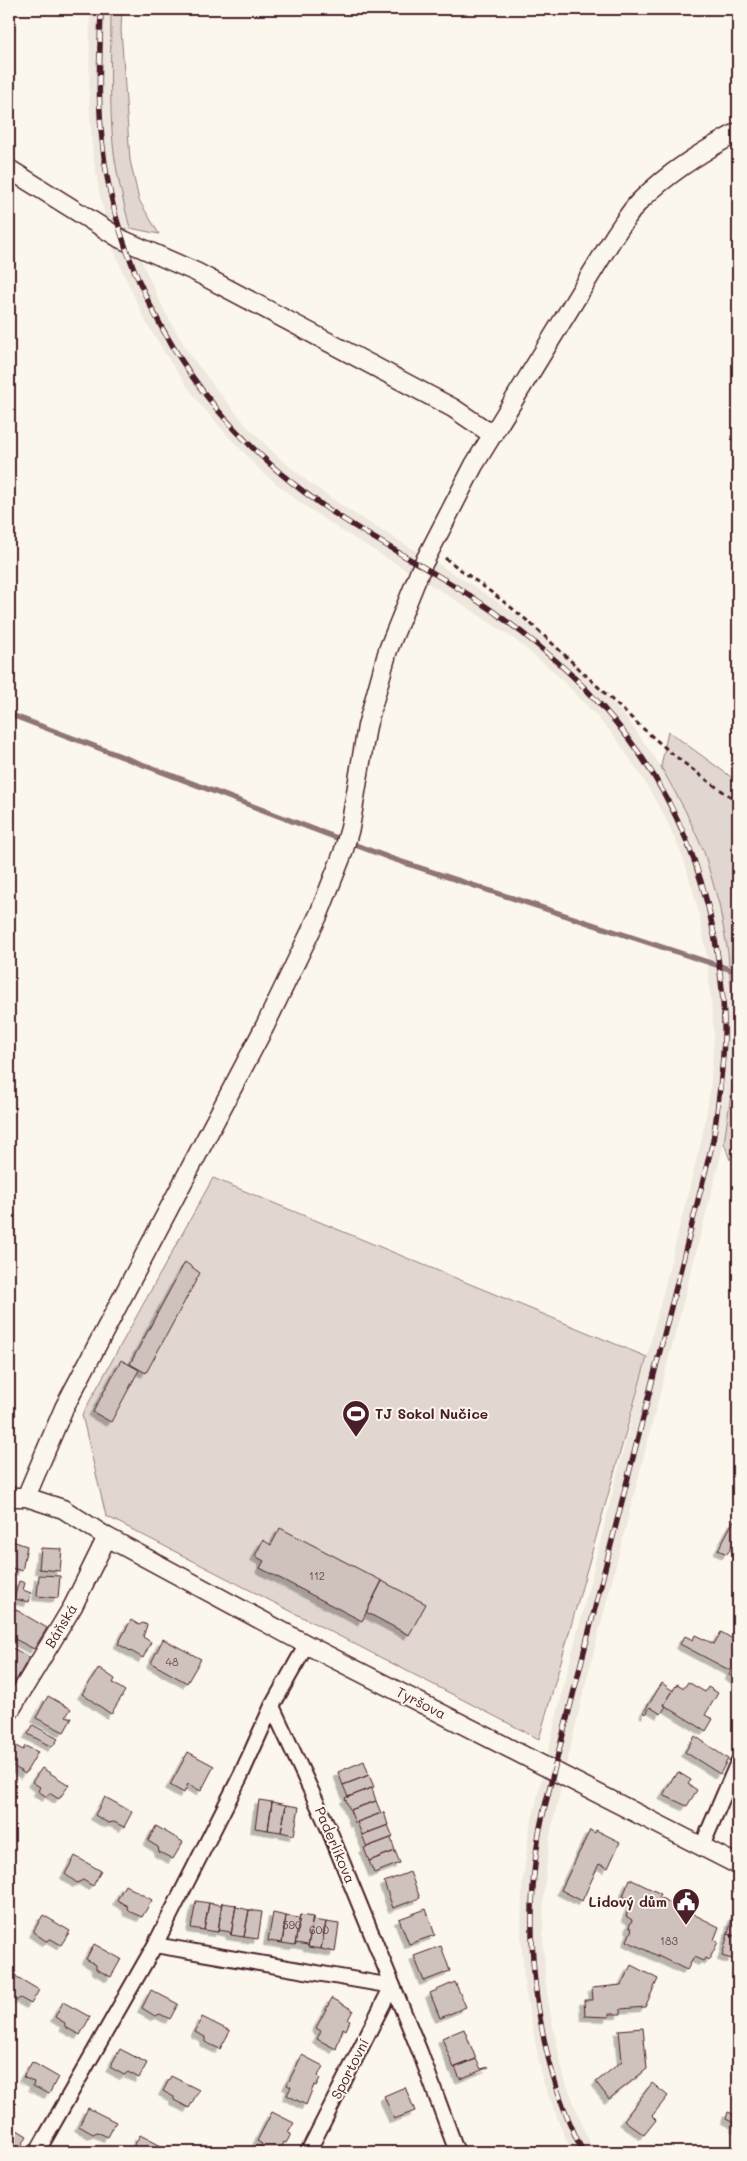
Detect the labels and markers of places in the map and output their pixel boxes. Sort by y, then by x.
sports icon: TJ Sokol Nučice [341,1399,371,1438]
place label: TJ Sokol Nučice [375,1404,488,1423]
public building icon: Lidový dům [671,1887,701,1926]
place label: Lidový dům [589,1892,667,1911]

